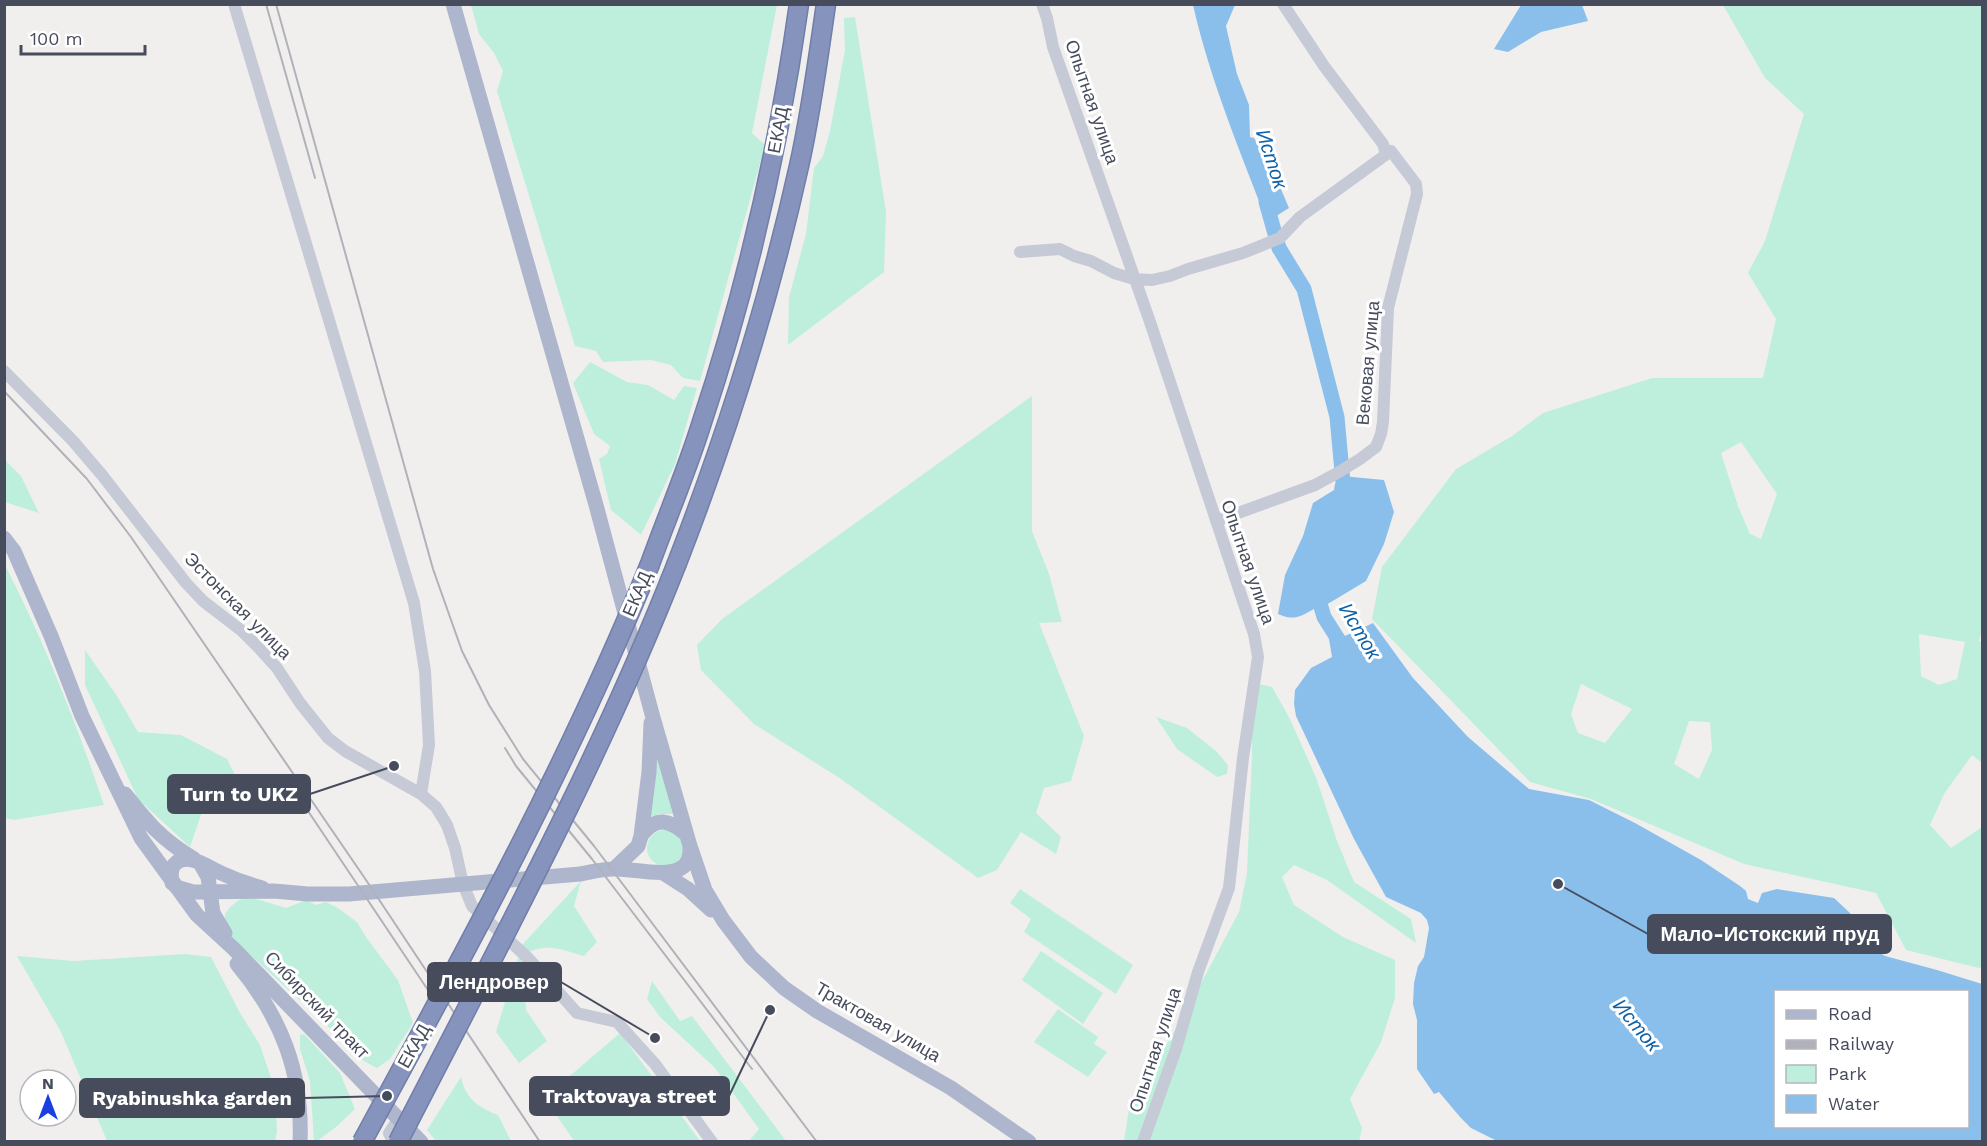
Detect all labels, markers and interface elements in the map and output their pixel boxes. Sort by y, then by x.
scale bar [21,18,146,56]
text: 100 m [30,28,83,49]
street label: Опытная улица [1061,37,1124,168]
street label: ЕКАД [763,105,792,155]
water label: Исток [1251,126,1293,193]
street label: Вековая улица [1352,299,1383,426]
street label: Опытная улица [1217,497,1280,628]
street label: Эстонская улица [181,548,297,664]
street label: ЕКАД [618,568,655,620]
water label: Исток [1334,599,1387,665]
callout: Turn to UKZ [168,775,310,813]
text: Turn to UKZ [180,782,298,806]
callout: Мало-Истокский пруд [1648,915,1891,953]
text: Мало-Истокский пруд [1660,922,1880,946]
street label: Сибирский тракт [261,947,374,1063]
callout: Лендровер [428,963,561,1001]
text: Лендровер [439,970,549,994]
street label: Трактовая улица [812,977,945,1066]
street label: Опытная улица [1124,984,1185,1115]
legend [1774,990,1969,1128]
water label: Исток [1608,994,1667,1057]
text: Road [1828,1003,1872,1024]
street label: ЕКАД [393,1020,434,1072]
text: Railway [1828,1033,1895,1054]
text: Park [1828,1063,1867,1084]
north arrow [18,1068,78,1128]
text: N [42,1074,54,1093]
callout: Traktovaya street [530,1077,729,1115]
callout: Ryabinushka garden [80,1079,304,1117]
text: Traktovaya street [542,1084,717,1108]
text: Ryabinushka garden [92,1086,292,1110]
text: Water [1828,1093,1880,1114]

